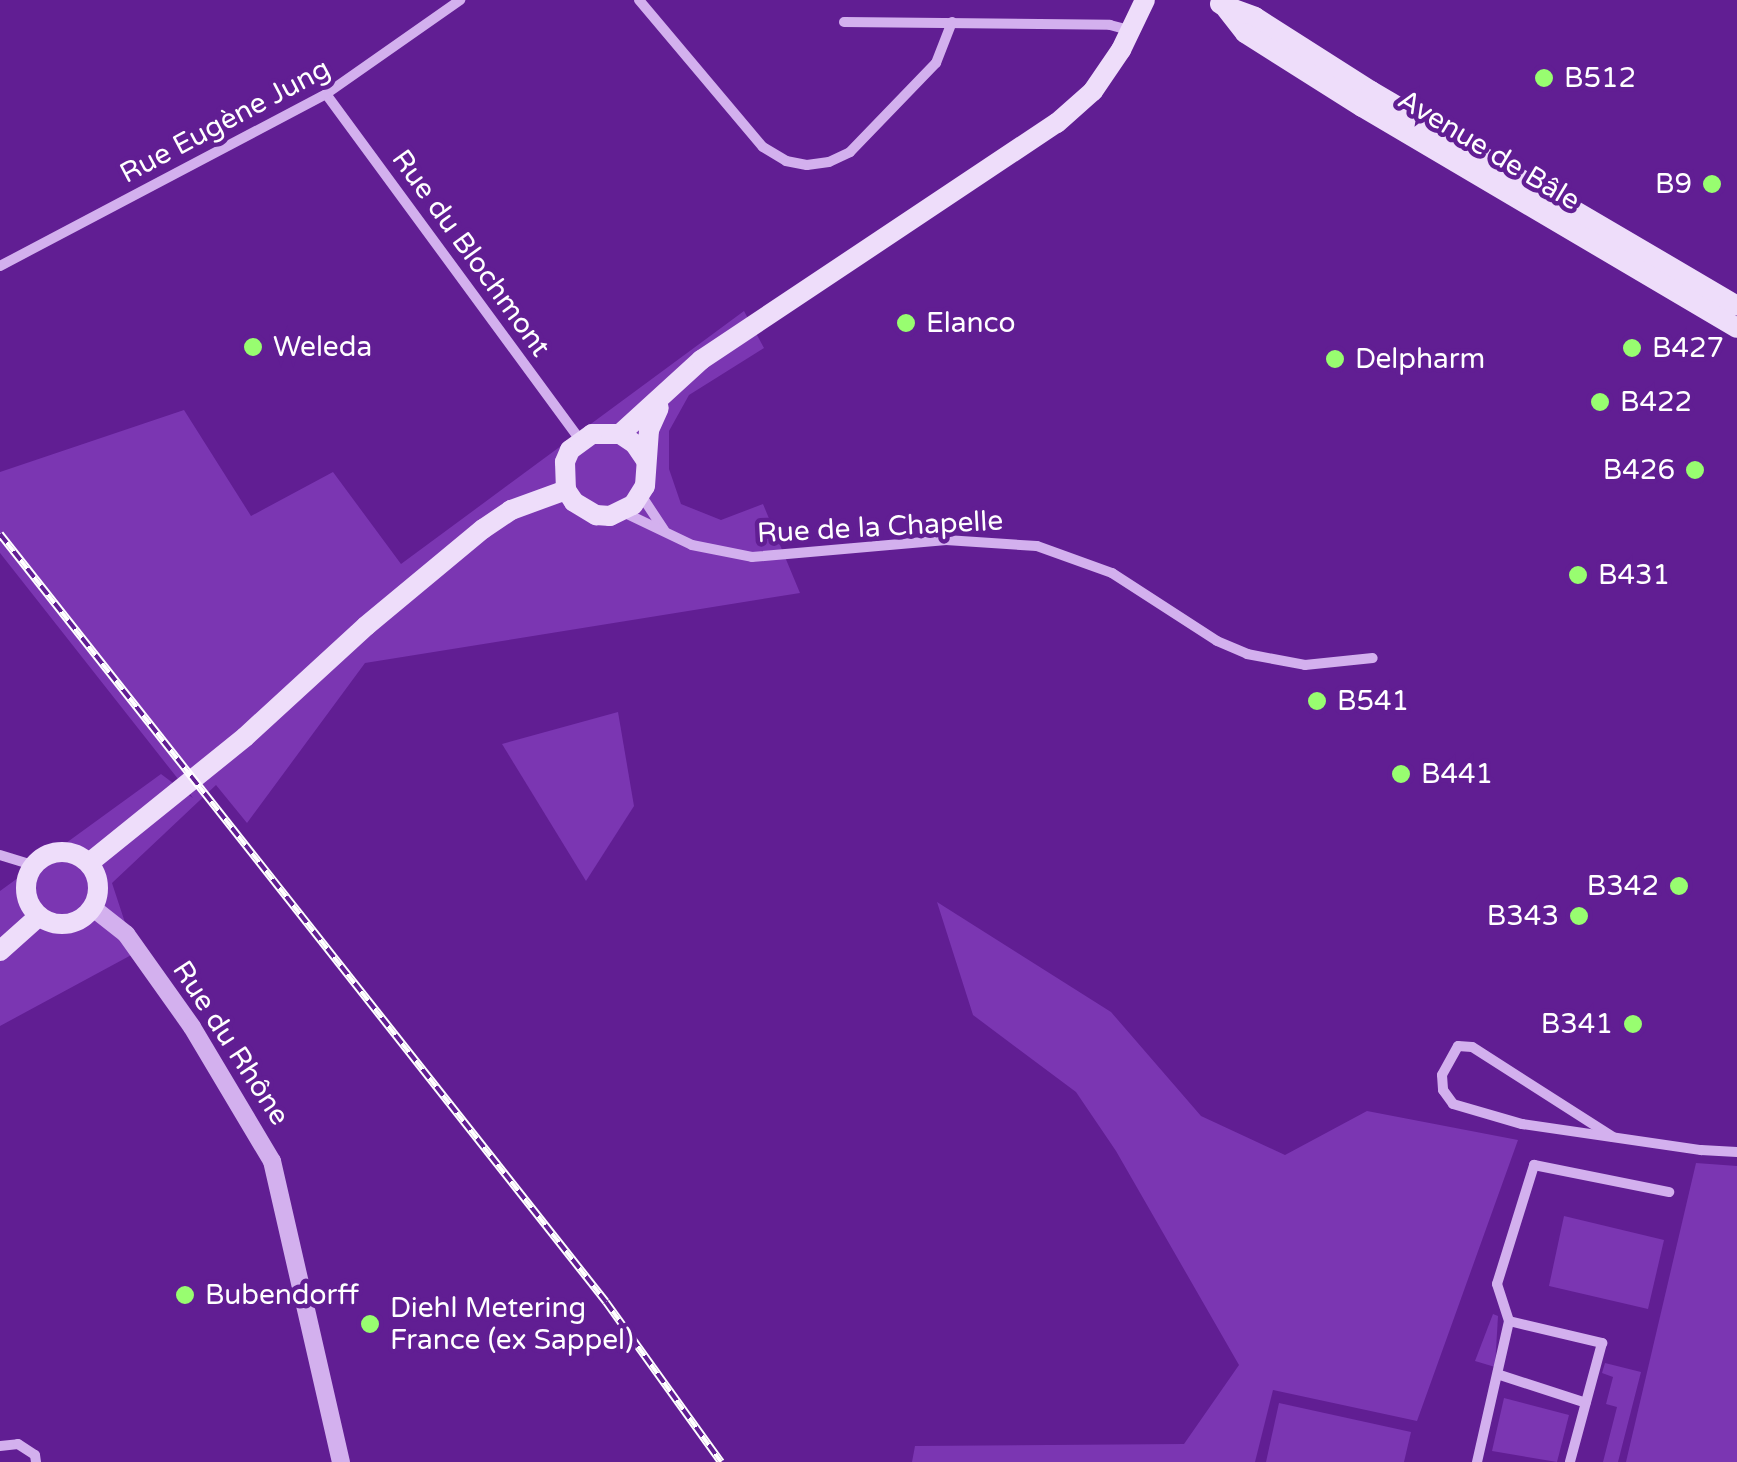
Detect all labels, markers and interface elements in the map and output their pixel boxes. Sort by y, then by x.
street label: Rue Eugène Jung [114,51,336,191]
place label: B512 [1564,61,1636,95]
marker: B512 [1533,67,1555,89]
street label: Avenue de Bâle [1392,82,1586,218]
street label: Rue du Blochmont [385,143,557,363]
place label: B9 [1655,167,1692,201]
marker: B9 [1701,173,1723,195]
place label: Elanco [926,306,1015,340]
marker: Elanco [895,312,917,334]
place label: Weleda [273,330,372,364]
place label: B427 [1652,331,1724,365]
marker: Weleda [242,336,264,358]
marker: B427 [1621,337,1643,359]
place label: Delpharm [1355,342,1485,376]
marker: Delpharm [1324,348,1346,370]
place label: B422 [1620,385,1692,419]
marker: B422 [1589,391,1611,413]
place label: B426 [1603,453,1675,487]
marker: B426 [1684,459,1706,481]
street label: Rue de la Chapelle [756,504,1004,550]
place label: B431 [1598,558,1670,592]
marker: B431 [1567,564,1589,586]
place label: B541 [1337,684,1409,718]
marker: B541 [1306,690,1328,712]
place label: B441 [1421,757,1493,791]
marker: B441 [1390,763,1412,785]
place label: B342 [1587,869,1659,903]
marker: B342 [1668,875,1690,897]
place label: B343 [1487,899,1559,933]
marker: B343 [1568,905,1590,927]
street label: Rue du Rhône [165,955,297,1131]
place label: B341 [1541,1007,1613,1041]
marker: B341 [1622,1013,1644,1035]
place label: Bubendorff [205,1278,359,1312]
marker: Bubendorff [174,1284,196,1306]
place label: Diehl Metering France (ex Sappel) [390,1291,634,1357]
marker: Diehl Metering France (ex Sappel) [359,1313,381,1335]

